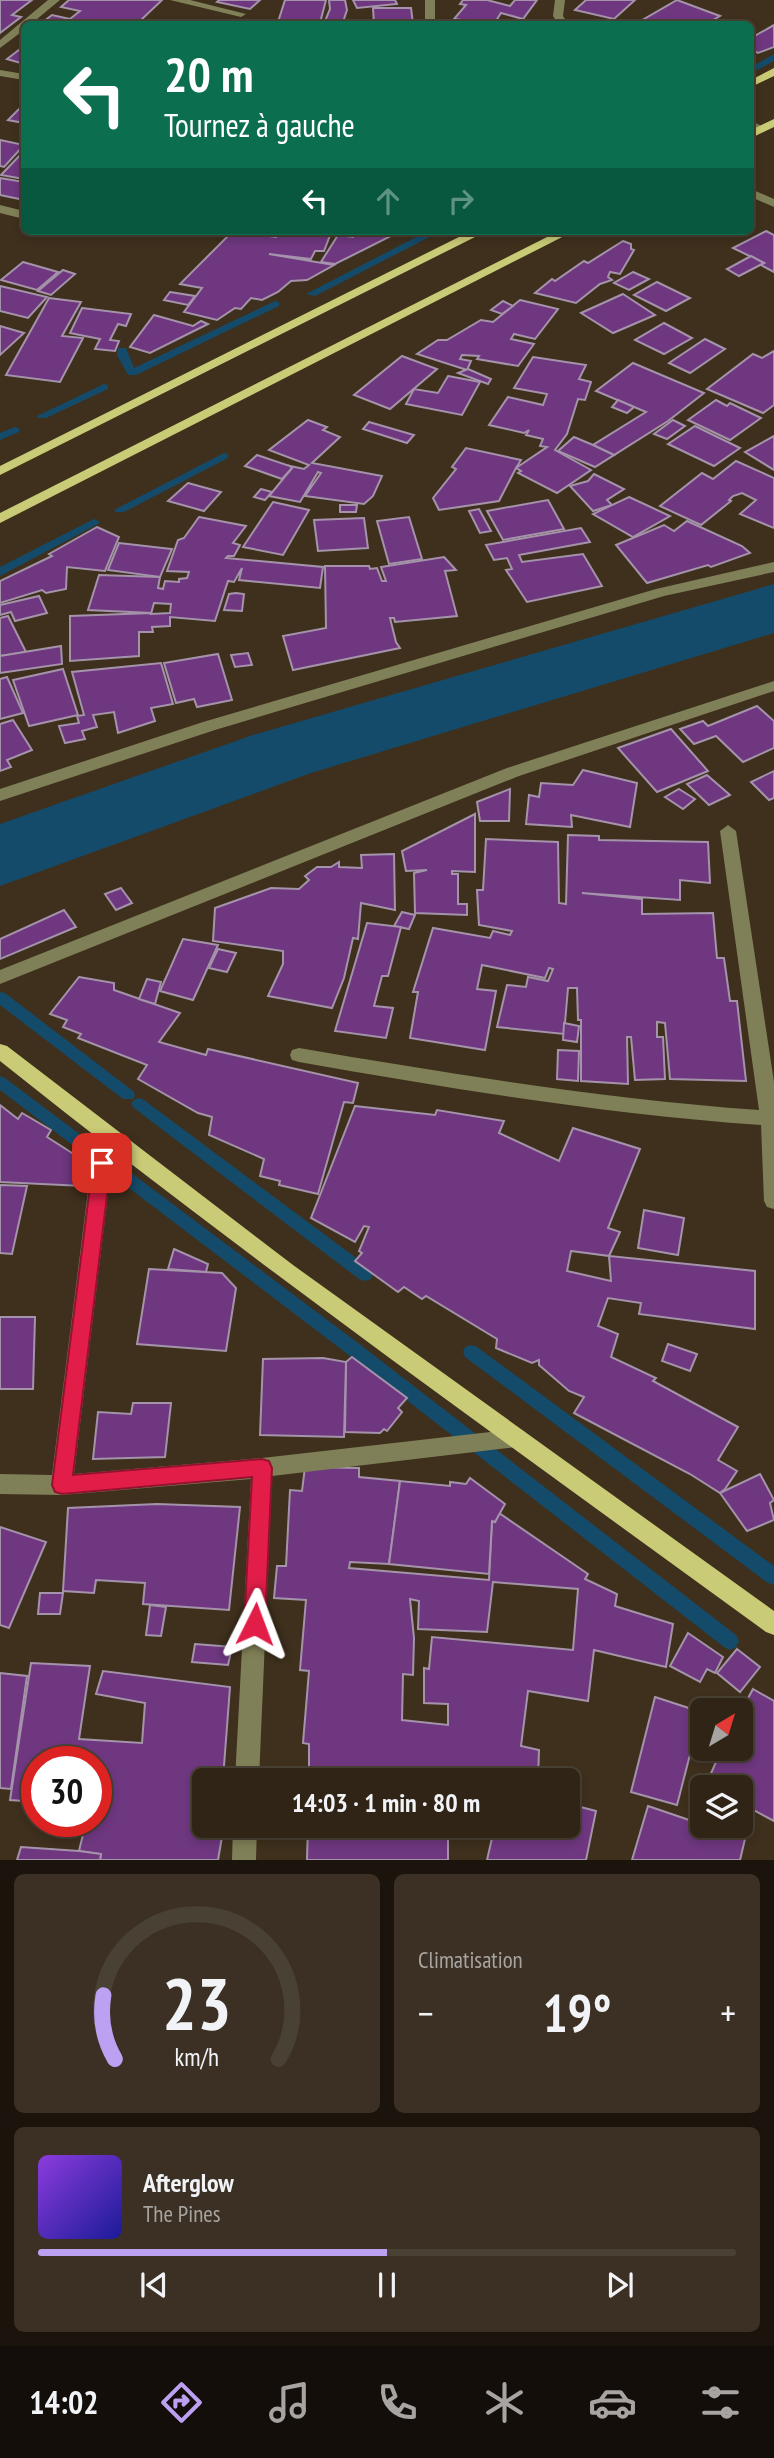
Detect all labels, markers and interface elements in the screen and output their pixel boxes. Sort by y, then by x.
text: 20 m [164,42,253,106]
icon: left [49,49,140,140]
text: Tournez à gauche [164,104,355,146]
icon: left [296,182,334,220]
icon: ahead [369,182,407,220]
icon: right [442,182,480,220]
pin [72,1133,132,1193]
icon: arrive [83,1144,121,1182]
position arrow [218,1587,292,1661]
north arrow [690,1698,752,1760]
map controls [690,1698,753,1838]
speed limit sign: 30 [21,1746,112,1837]
button: layers [690,1775,753,1838]
text: 14:03 · 1 min · 80 m [292,1786,480,1819]
text: Climatisation [418,1945,523,1974]
text: 23 [162,1956,232,2050]
text: 19° [543,1979,611,2046]
text: − [418,1988,434,2037]
text: + [720,1988,736,2037]
text: km/h [175,2041,219,2073]
text: Afterglow [143,2166,234,2199]
text: The Pines [143,2199,221,2228]
icon: previous [135,2266,173,2304]
icon: pause [368,2266,406,2304]
icon: next [601,2266,639,2304]
icon: directions [157,2378,206,2427]
icon: music [265,2378,314,2427]
icon: phone [373,2378,422,2427]
icon: climate [480,2378,529,2427]
icon: car [588,2378,637,2427]
icon: filters [696,2378,745,2427]
text: 14:02 [29,2381,99,2423]

